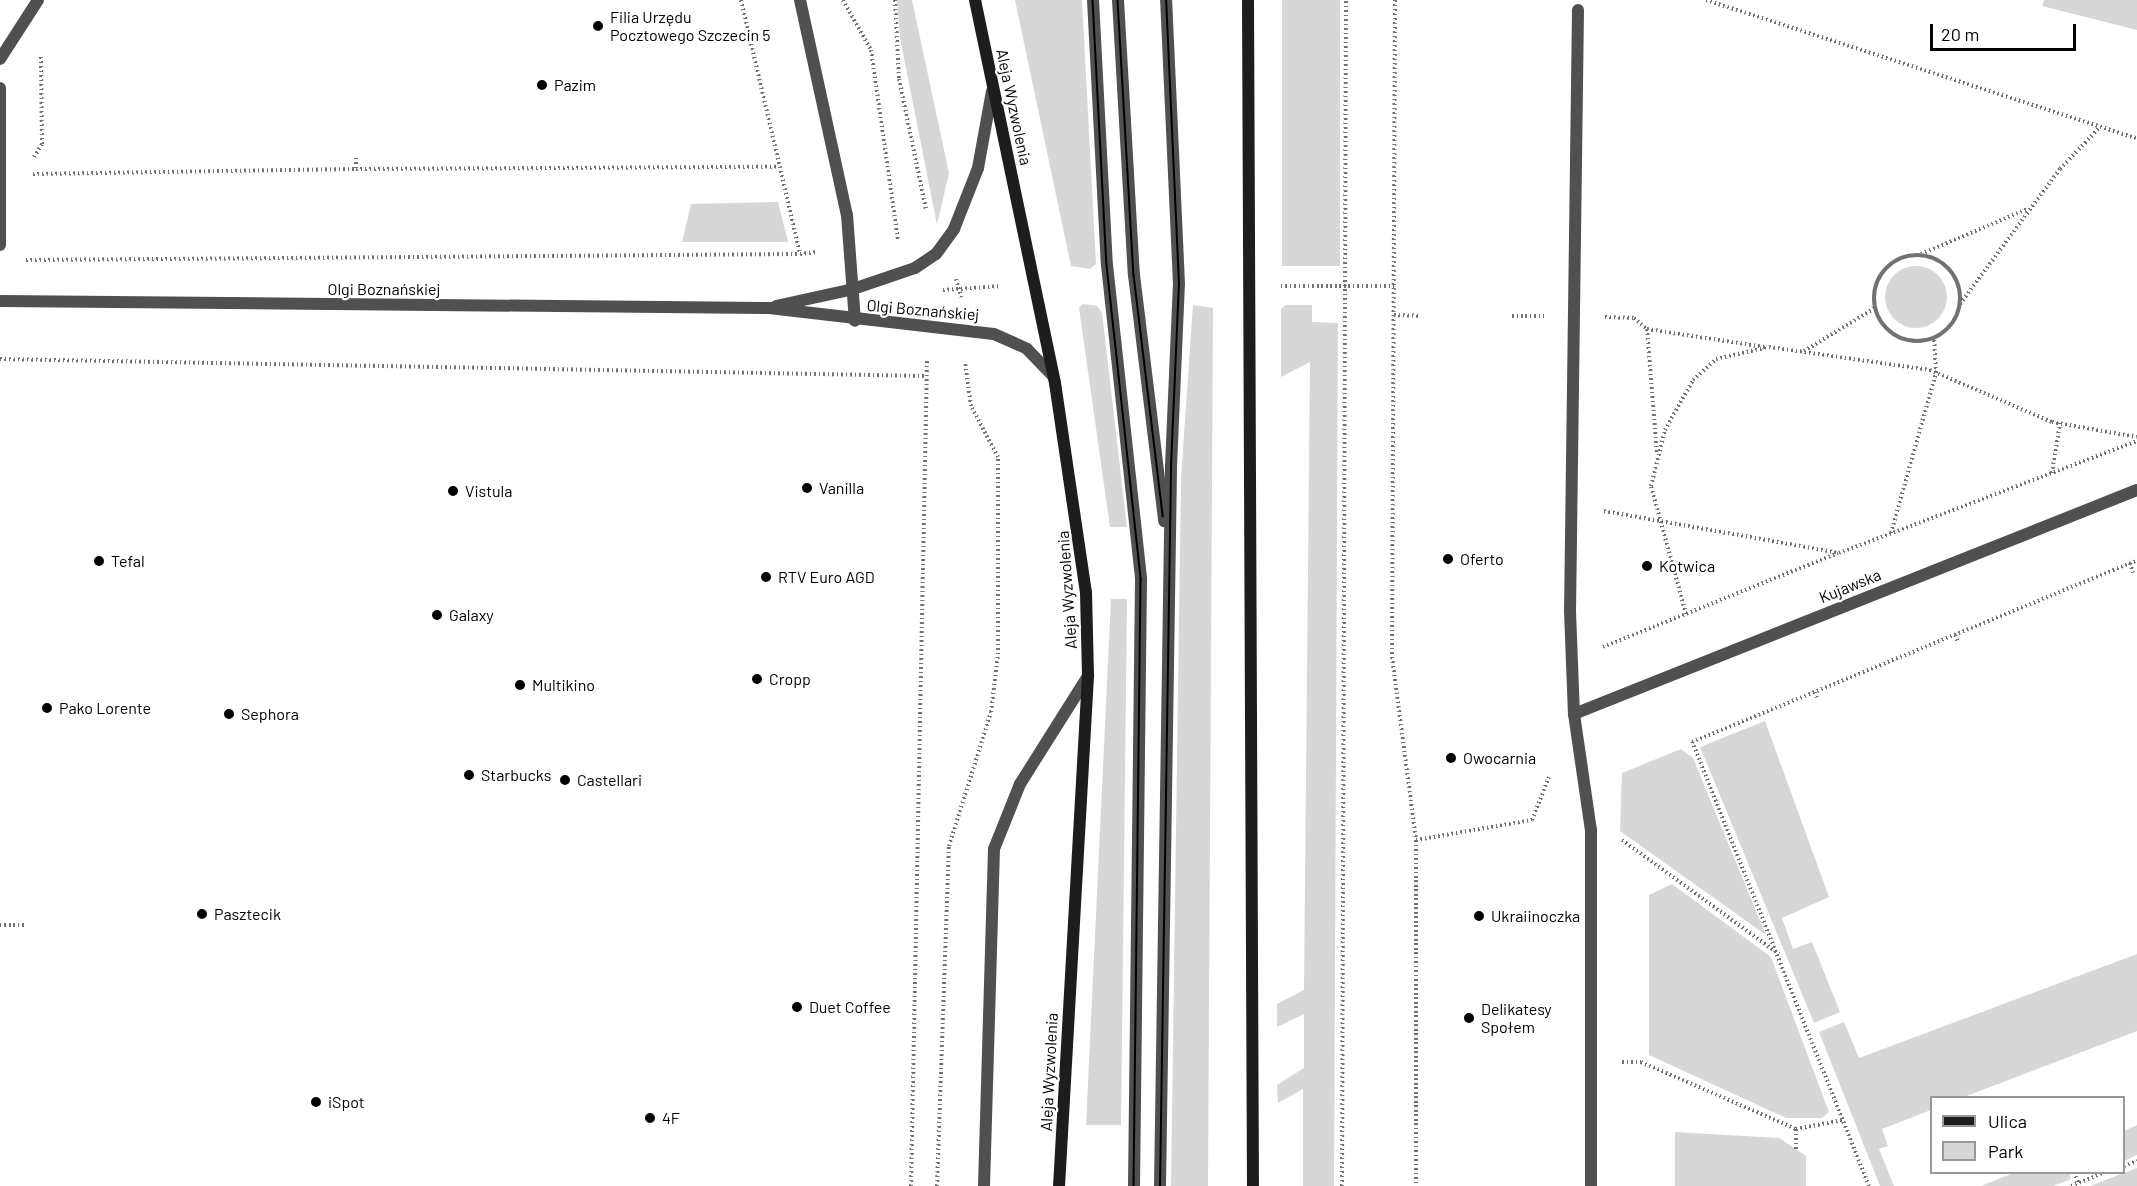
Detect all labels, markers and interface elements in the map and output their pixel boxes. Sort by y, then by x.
place label: Filia Urzędu Pocztowego Szczecin 5 [610,7,771,45]
scale bar [1933,12,2078,50]
marker: Filia Urzędu Pocztowego Szczecin 5 [591,19,605,33]
text: 20 m [1941,23,1979,45]
street label: Aleja Wyzwolenia [992,47,1036,167]
place label: Pazim [554,75,596,95]
marker: Pazim [535,78,549,92]
street label: Olgi Boznańskiej [327,279,441,299]
street label: Olgi Boznańskiej [866,296,980,324]
place label: Vanilla [819,478,864,498]
place label: Vistula [465,481,512,501]
marker: Vanilla [800,481,814,495]
marker: Vistula [446,484,460,498]
street label: Aleja Wyzwolenia [1053,530,1081,650]
place label: Oferto [1460,549,1504,569]
place label: Tefal [111,551,145,571]
marker: Oferto [1441,552,1455,566]
marker: Tefal [92,554,106,568]
place label: Kotwica [1659,556,1715,576]
marker: Kotwica [1640,559,1654,573]
street label: Kujawska [1816,565,1884,607]
place label: RTV Euro AGD [778,567,875,587]
marker: RTV Euro AGD [759,570,773,584]
place label: Galaxy [449,605,494,625]
marker: Galaxy [430,608,444,622]
place label: Cropp [769,669,811,689]
marker: Cropp [750,672,764,686]
place label: Multikino [532,675,595,695]
marker: Multikino [513,678,527,692]
place label: Pako Lorente [59,698,151,718]
marker: Pako Lorente [40,701,54,715]
place label: Sephora [241,704,299,724]
marker: Sephora [222,707,236,721]
place label: Owocarnia [1463,748,1536,768]
marker: Owocarnia [1444,751,1458,765]
place label: Starbucks [481,765,551,785]
marker: Starbucks [462,768,476,782]
place label: Castellari [577,770,642,790]
marker: Castellari [558,773,572,787]
place label: Pasztecik [214,904,281,924]
place label: Ukraiinoczka [1491,906,1580,926]
marker: Pasztecik [195,907,209,921]
marker: Ukraiinoczka [1472,909,1486,923]
place label: Duet Coffee [809,997,891,1017]
place label: Delikatesy Społem [1481,999,1552,1037]
marker: Duet Coffee [790,1000,804,1014]
marker: Delikatesy Społem [1462,1011,1476,1025]
street label: Aleja Wyzwolenia [1036,1012,1062,1132]
place label: iSpot [328,1092,365,1112]
marker: iSpot [309,1095,323,1109]
legend [1930,1096,2125,1174]
place label: 4F [662,1108,680,1128]
text: Ulica [1988,1110,2027,1132]
marker: 4F [643,1111,657,1125]
text: Park [1988,1140,2023,1162]

